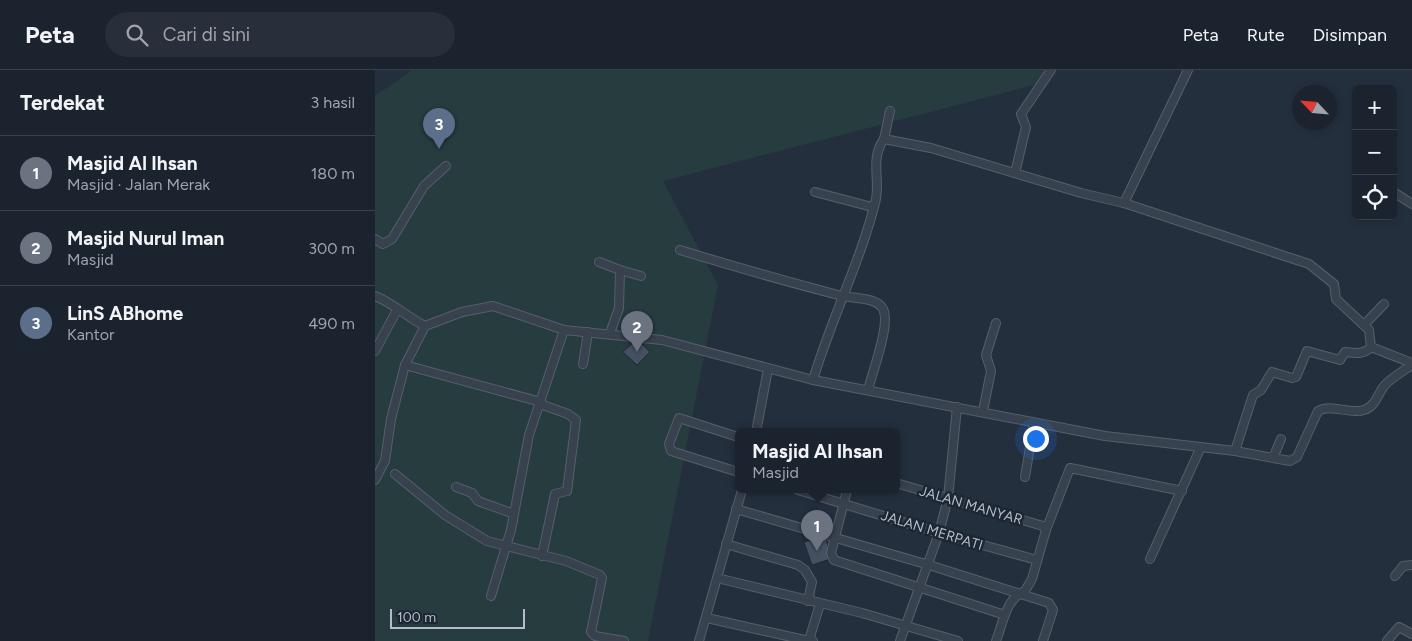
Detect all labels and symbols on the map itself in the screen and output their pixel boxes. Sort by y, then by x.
north arrow [1292,85,1337,130]
pin: 3 [423,108,455,149]
pin: 2 [621,311,653,352]
your location [1023,426,1049,452]
street label: JALAN MANYAR [917,483,1025,528]
street label: JALAN MERPATI [879,507,985,554]
pin: 1 [801,510,833,551]
scale bar [390,606,525,629]

